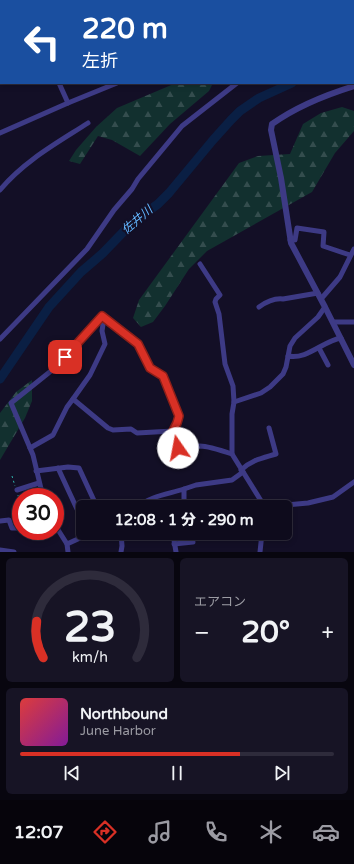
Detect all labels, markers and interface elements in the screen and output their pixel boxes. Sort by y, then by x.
text: 220 m [82,12,168,46]
icon: left [16,16,68,68]
text: 左折 [82,50,118,72]
water label: 佐井川 [119,202,157,237]
pin [48,340,82,374]
icon: arrive [54,346,76,368]
position arrow [157,427,199,469]
speed limit sign: 30 [12,488,64,540]
text: 12:08 · 1 分 · 290 m [114,511,254,529]
text: エアコン [194,594,246,610]
text: 23 [64,603,116,653]
text: 20° [241,614,290,651]
text: − [194,620,210,646]
text: + [322,620,334,646]
text: km/h [72,649,108,666]
text: Northbound [80,705,168,723]
text: June Harbor [80,723,156,739]
icon: previous [61,762,83,784]
icon: pause [166,762,188,784]
icon: next [271,762,293,784]
icon: directions [91,818,119,846]
icon: music [146,818,174,846]
icon: phone [202,818,230,846]
icon: climate [257,818,285,846]
icon: car [312,818,340,846]
text: 12:07 [14,821,64,843]

